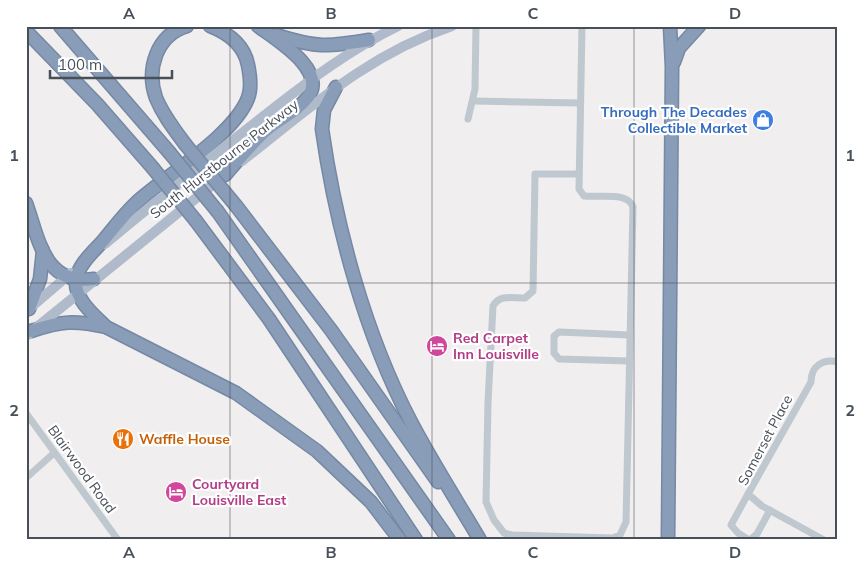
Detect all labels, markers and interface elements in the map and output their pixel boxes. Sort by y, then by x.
text: A [123,3,135,23]
text: B [325,3,337,23]
text: C [528,3,539,23]
text: D [729,3,741,23]
scale bar [50,48,172,80]
text: 100 m [58,55,102,74]
street label: South Hurstbourne Parkway [146,95,302,222]
place label: Through The Decades Collectible Market [601,103,748,137]
shop icon: Through The Decades Collectible Market [751,108,775,132]
text: 1 [9,145,19,165]
text: 1 [845,145,855,165]
place label: Red Carpet Inn Louisville [453,329,539,363]
hotel icon: Red Carpet Inn Louisville [425,334,449,358]
street label: Somerset Place [734,392,796,488]
text: 2 [9,400,19,420]
text: 2 [845,400,855,420]
street label: Blairwood Road [44,421,120,517]
restaurant icon: Waffle House [111,427,135,451]
place label: Waffle House [139,430,230,448]
place label: Courtyard Louisville East [192,475,287,509]
hotel icon: Courtyard Louisville East [164,480,188,504]
text: A [123,542,135,562]
text: B [325,542,337,562]
text: C [528,542,539,562]
text: D [729,542,741,562]

